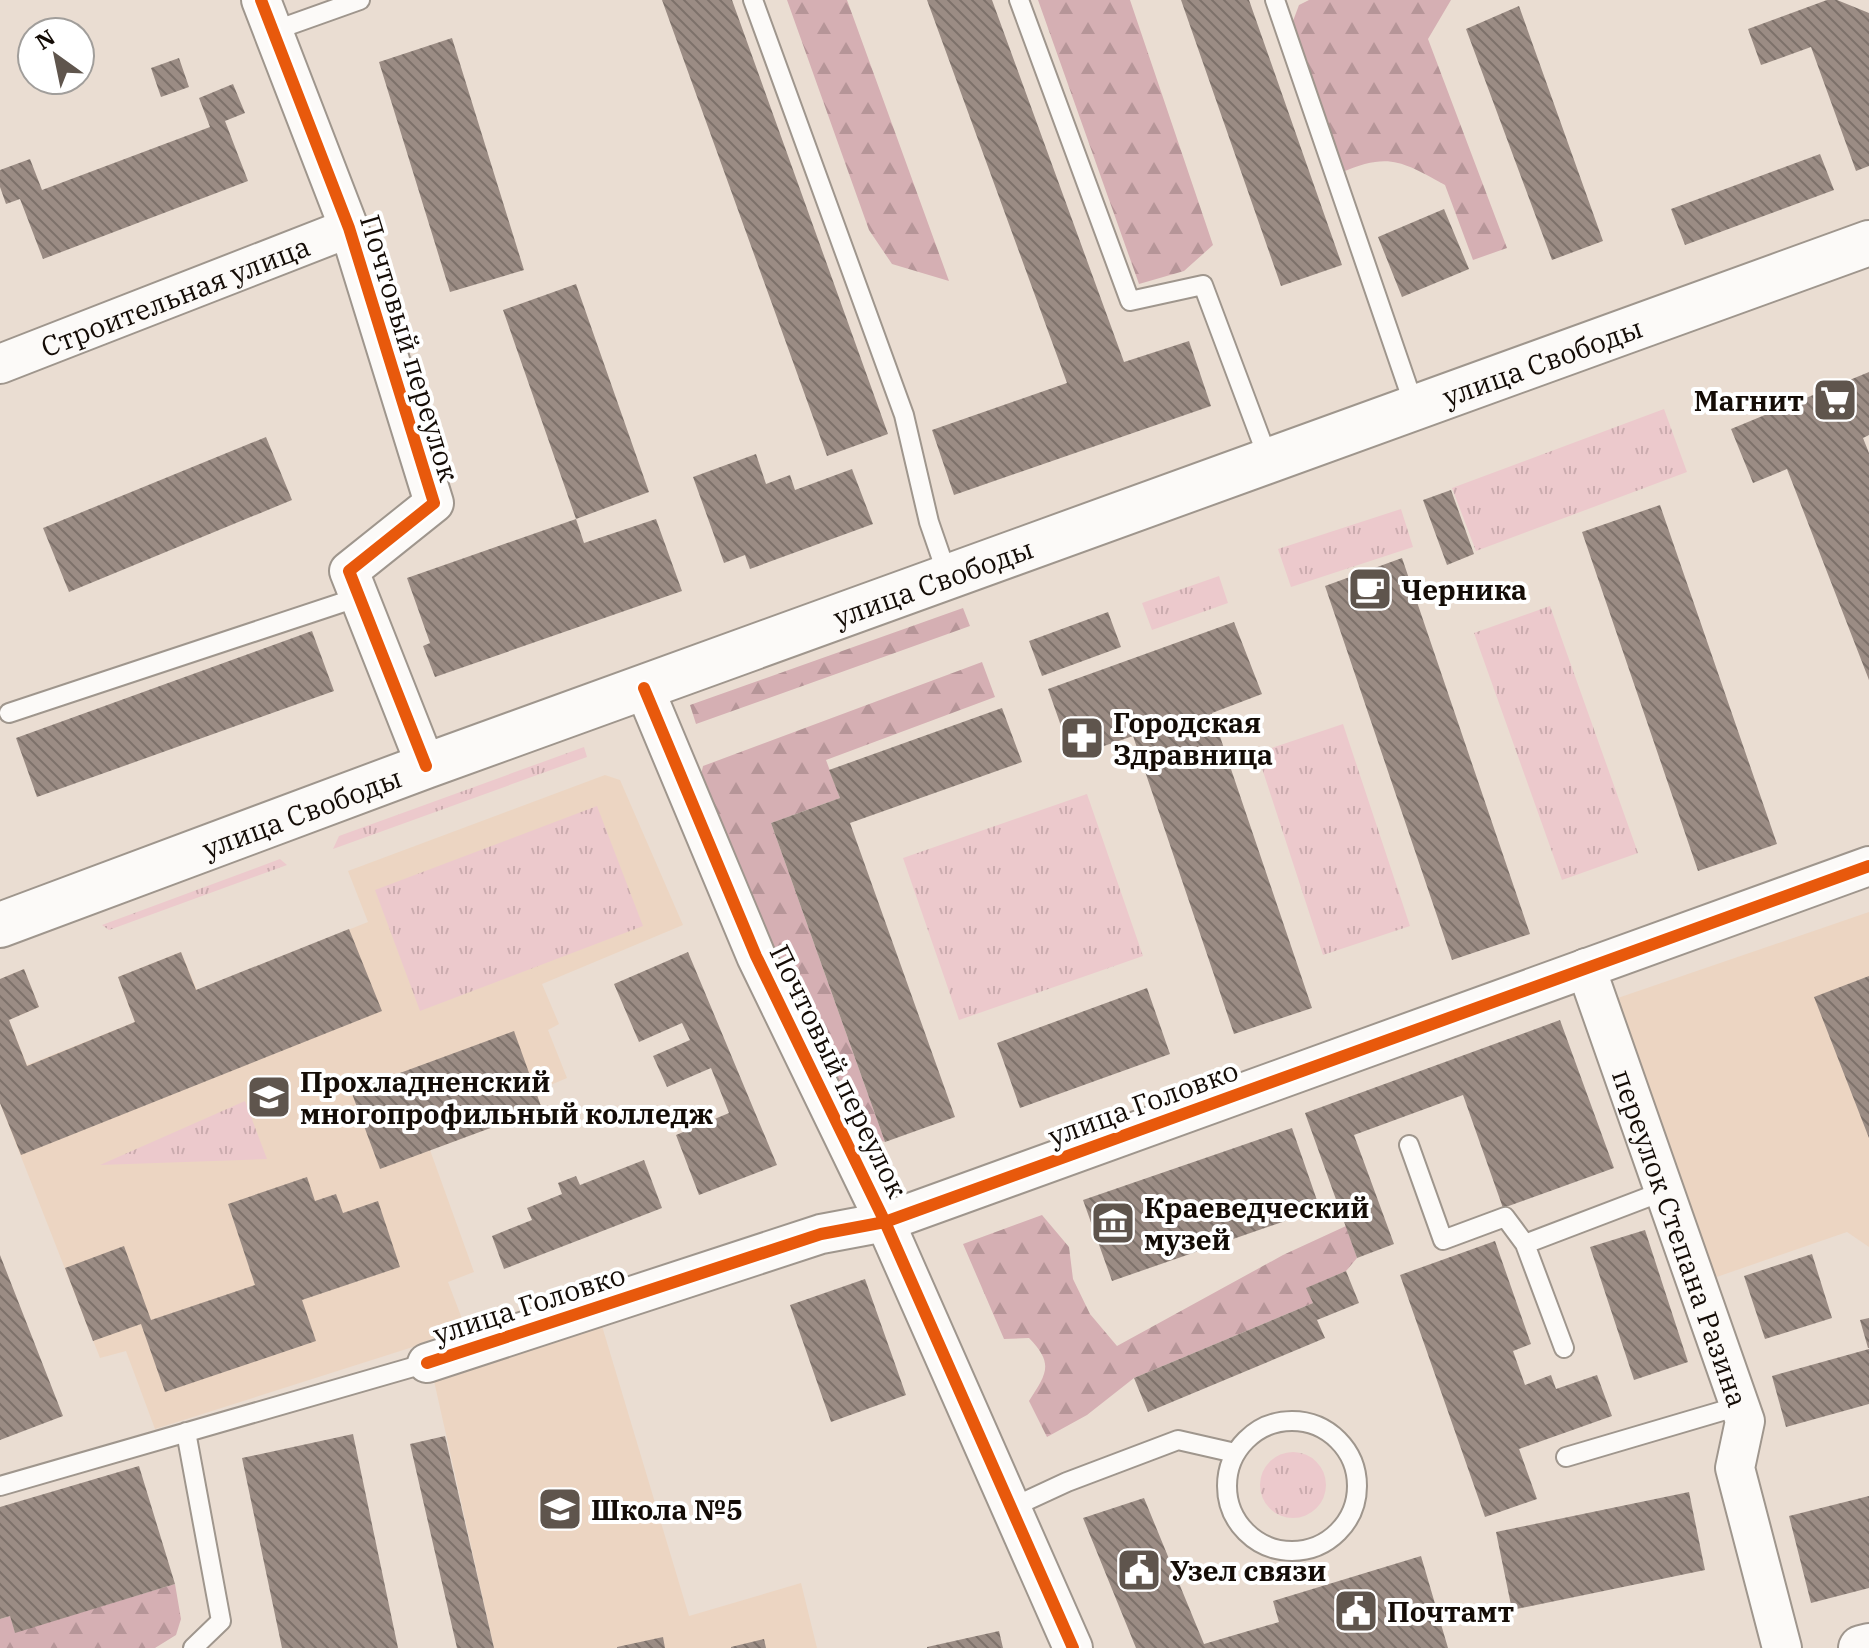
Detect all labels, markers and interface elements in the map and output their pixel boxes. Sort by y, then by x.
north arrow [16,16,96,96]
text: N [30,22,60,56]
street label: Почтовый переулок [352,210,468,486]
street label: Строительная улица [35,227,315,365]
street label: улица Свободы [1437,308,1647,415]
supermarket icon: Магнит [1811,376,1859,424]
place label: Магнит [1694,382,1804,419]
street label: улица Свободы [828,529,1038,635]
cafe icon: Черника [1346,565,1394,613]
place label: Черника [1401,571,1527,608]
place label: Городская Здравница [1113,704,1273,773]
pharmacy icon: Городская Здравница [1058,714,1106,762]
street label: улица Свободы [197,758,406,866]
street label: Почтовый переулок [762,938,916,1204]
street label: улица Головко [1043,1051,1243,1155]
place label: Прохладненский многопрофильный колледж [300,1063,713,1132]
street label: переулок Степана Разина [1604,1064,1757,1412]
school or university icon: Прохладненский многопрофильный колледж [245,1073,293,1121]
place label: Краеведческий музей [1144,1189,1369,1258]
museum icon: Краеведческий музей [1089,1199,1137,1247]
street label: улица Головко [428,1256,630,1352]
school or university icon: Школа №5 [536,1485,584,1533]
place label: Школа №5 [591,1491,743,1528]
public building icon: Узел связи [1115,1546,1163,1594]
place label: Узел связи [1170,1552,1326,1589]
public building icon: Почтамт [1332,1587,1380,1635]
place label: Почтамт [1387,1593,1514,1630]

